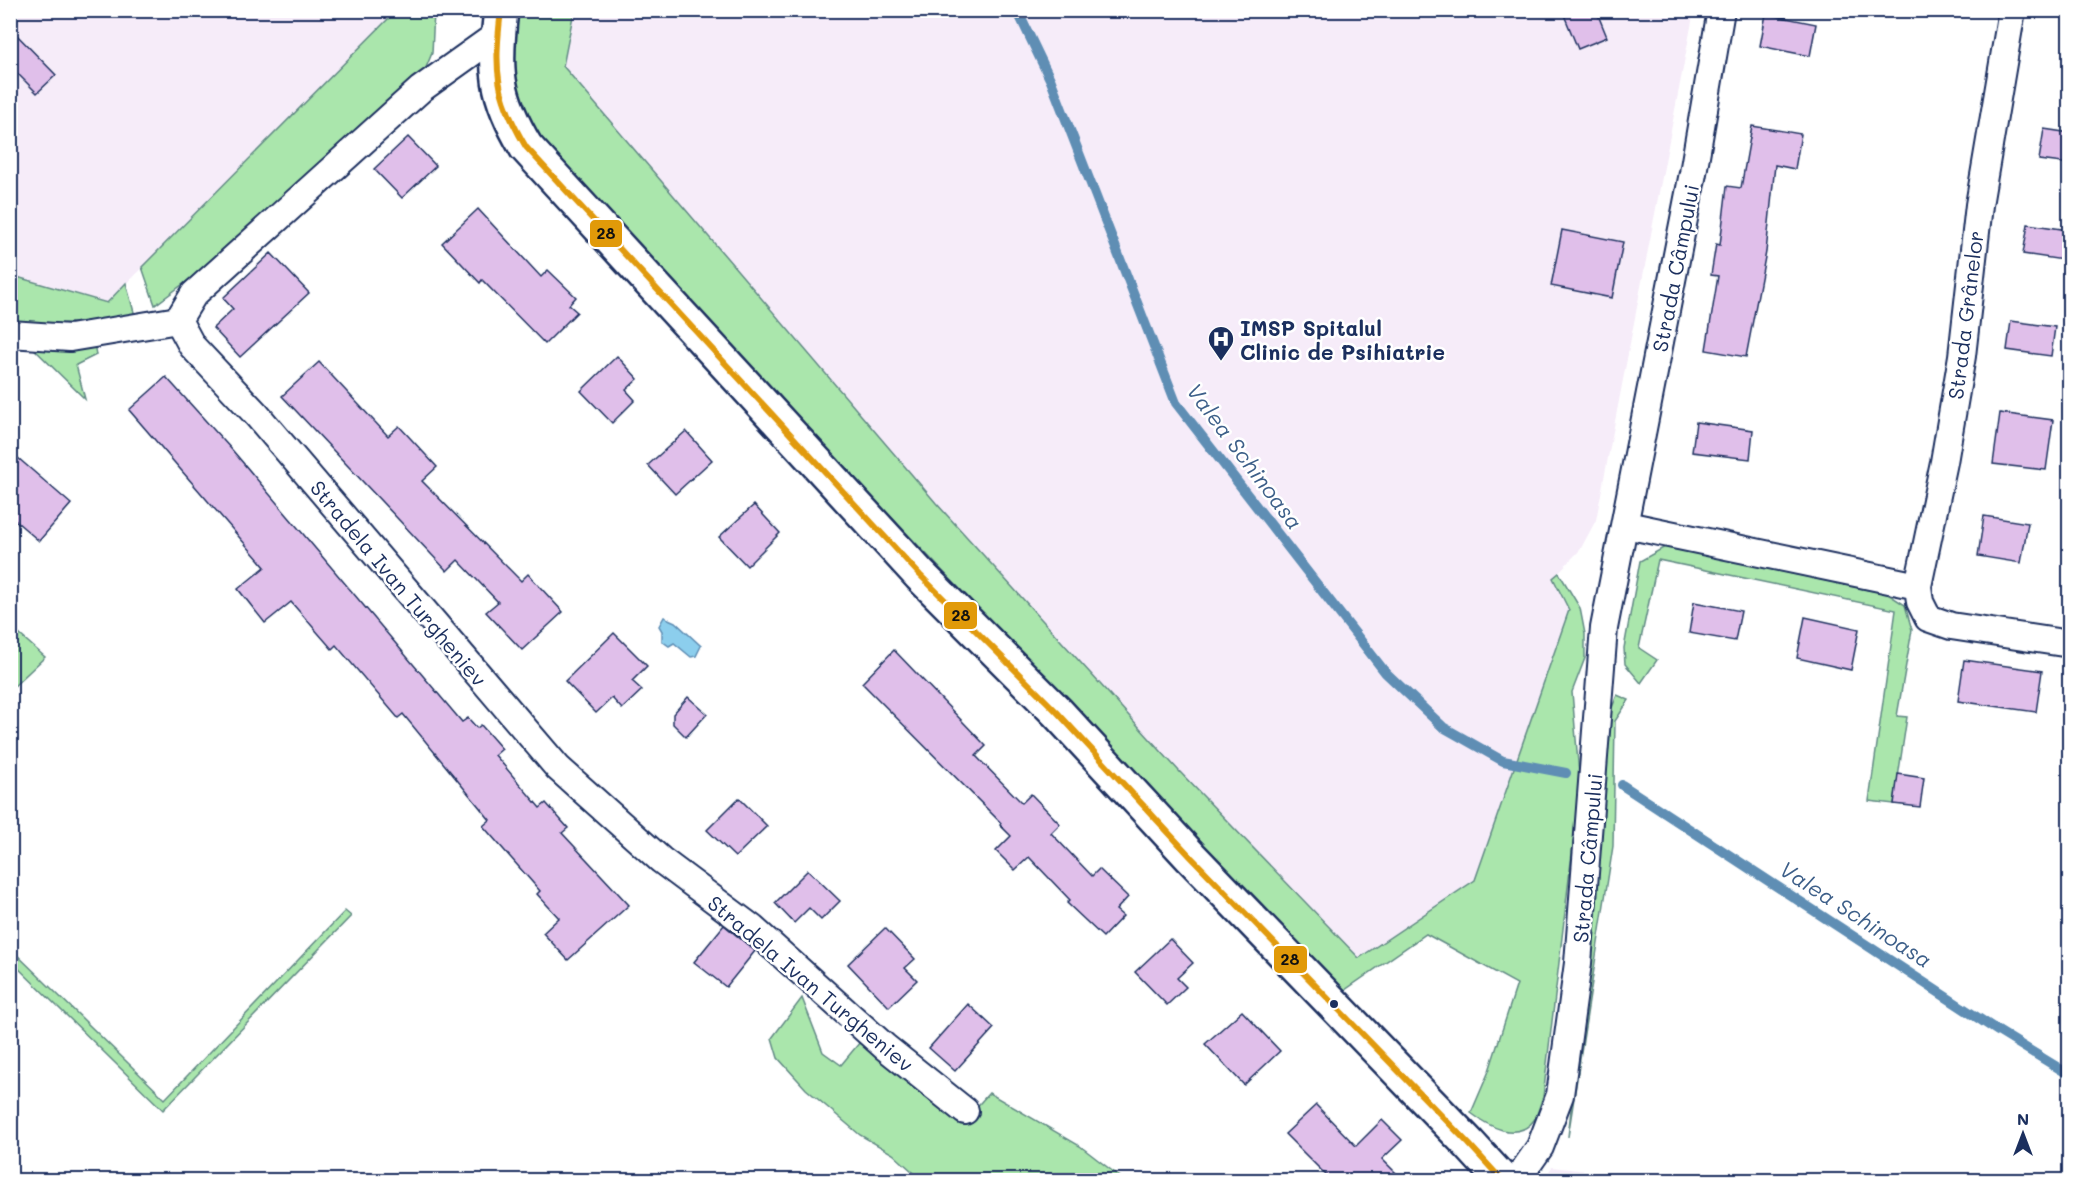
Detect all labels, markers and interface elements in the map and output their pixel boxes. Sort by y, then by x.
street label: Strada Câmpului [1646,182,1704,354]
line badge: 28 [589,219,623,248]
text: 28 [597,222,616,243]
street label: Strada Grânelor [1941,229,1989,401]
place label: IMSP Spitalul Clinic de Psihiatrie [1240,314,1445,365]
hospital icon: IMSP Spitalul Clinic de Psihiatrie [1206,324,1236,362]
water label: Valea Schinoasa [1180,377,1310,535]
street label: Stradela Ivan Turgheniev [305,474,493,692]
line badge: 28 [943,601,978,630]
text: 28 [952,604,971,625]
street label: Strada Câmpului [1566,772,1608,944]
water label: Valea Schinoasa [1774,854,1938,974]
street label: Stradela Ivan Turgheniev [702,889,920,1077]
line badge: 28 [1273,945,1308,974]
text: 28 [1281,948,1300,969]
unlabelled marker [1328,998,1340,1010]
north arrow [1993,1104,2053,1164]
text: N [2017,1108,2029,1129]

